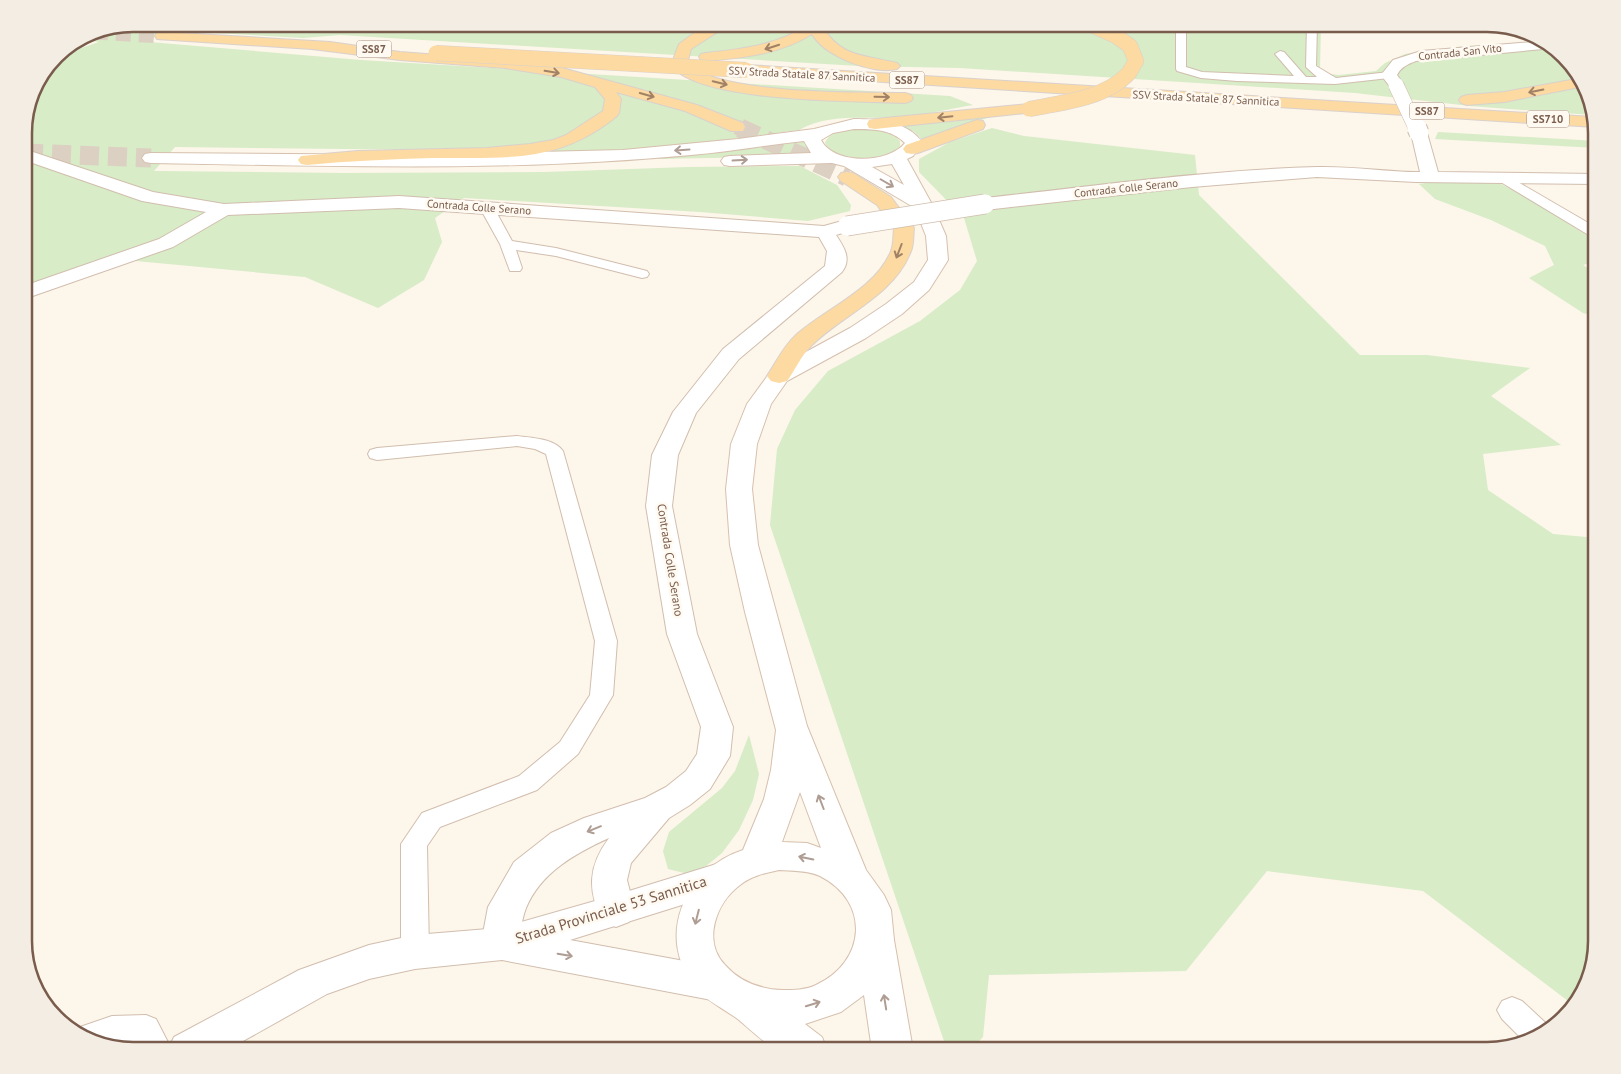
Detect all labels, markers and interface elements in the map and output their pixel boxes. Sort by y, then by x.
road number: SS87 [356,41,392,58]
street label: Contrada San Vito [1418,41,1502,63]
one-way arrow [765,43,780,52]
street label: SSV Strada Statale 87 Sannitica [728,63,876,85]
one-way arrow [543,67,559,77]
road number: SS87 [890,72,924,88]
one-way arrow [712,79,728,88]
street label: SSV Strada Statale 87 Sannitica [1132,87,1280,109]
one-way arrow [1528,87,1544,97]
one-way arrow [638,91,654,101]
one-way arrow [874,92,890,102]
road number: SS87 [1410,102,1444,120]
road number: SS710 [1527,110,1569,128]
one-way arrow [938,113,954,122]
one-way arrow [674,145,690,155]
one-way arrow [732,155,748,165]
street label: Contrada Colle Serano [1073,176,1179,200]
one-way arrow [880,178,894,188]
street label: Contrada Colle Serano [426,196,532,218]
one-way arrow [894,243,903,258]
street label: Contrada Colle Serano [654,503,687,617]
one-way arrow [816,795,825,811]
one-way arrow [587,825,602,834]
one-way arrow [798,853,814,862]
street label: Strada Provinciale 53 Sannitica [513,871,709,948]
one-way arrow [692,908,701,924]
one-way arrow [556,951,572,961]
one-way arrow [879,994,889,1010]
one-way arrow [805,999,821,1008]

